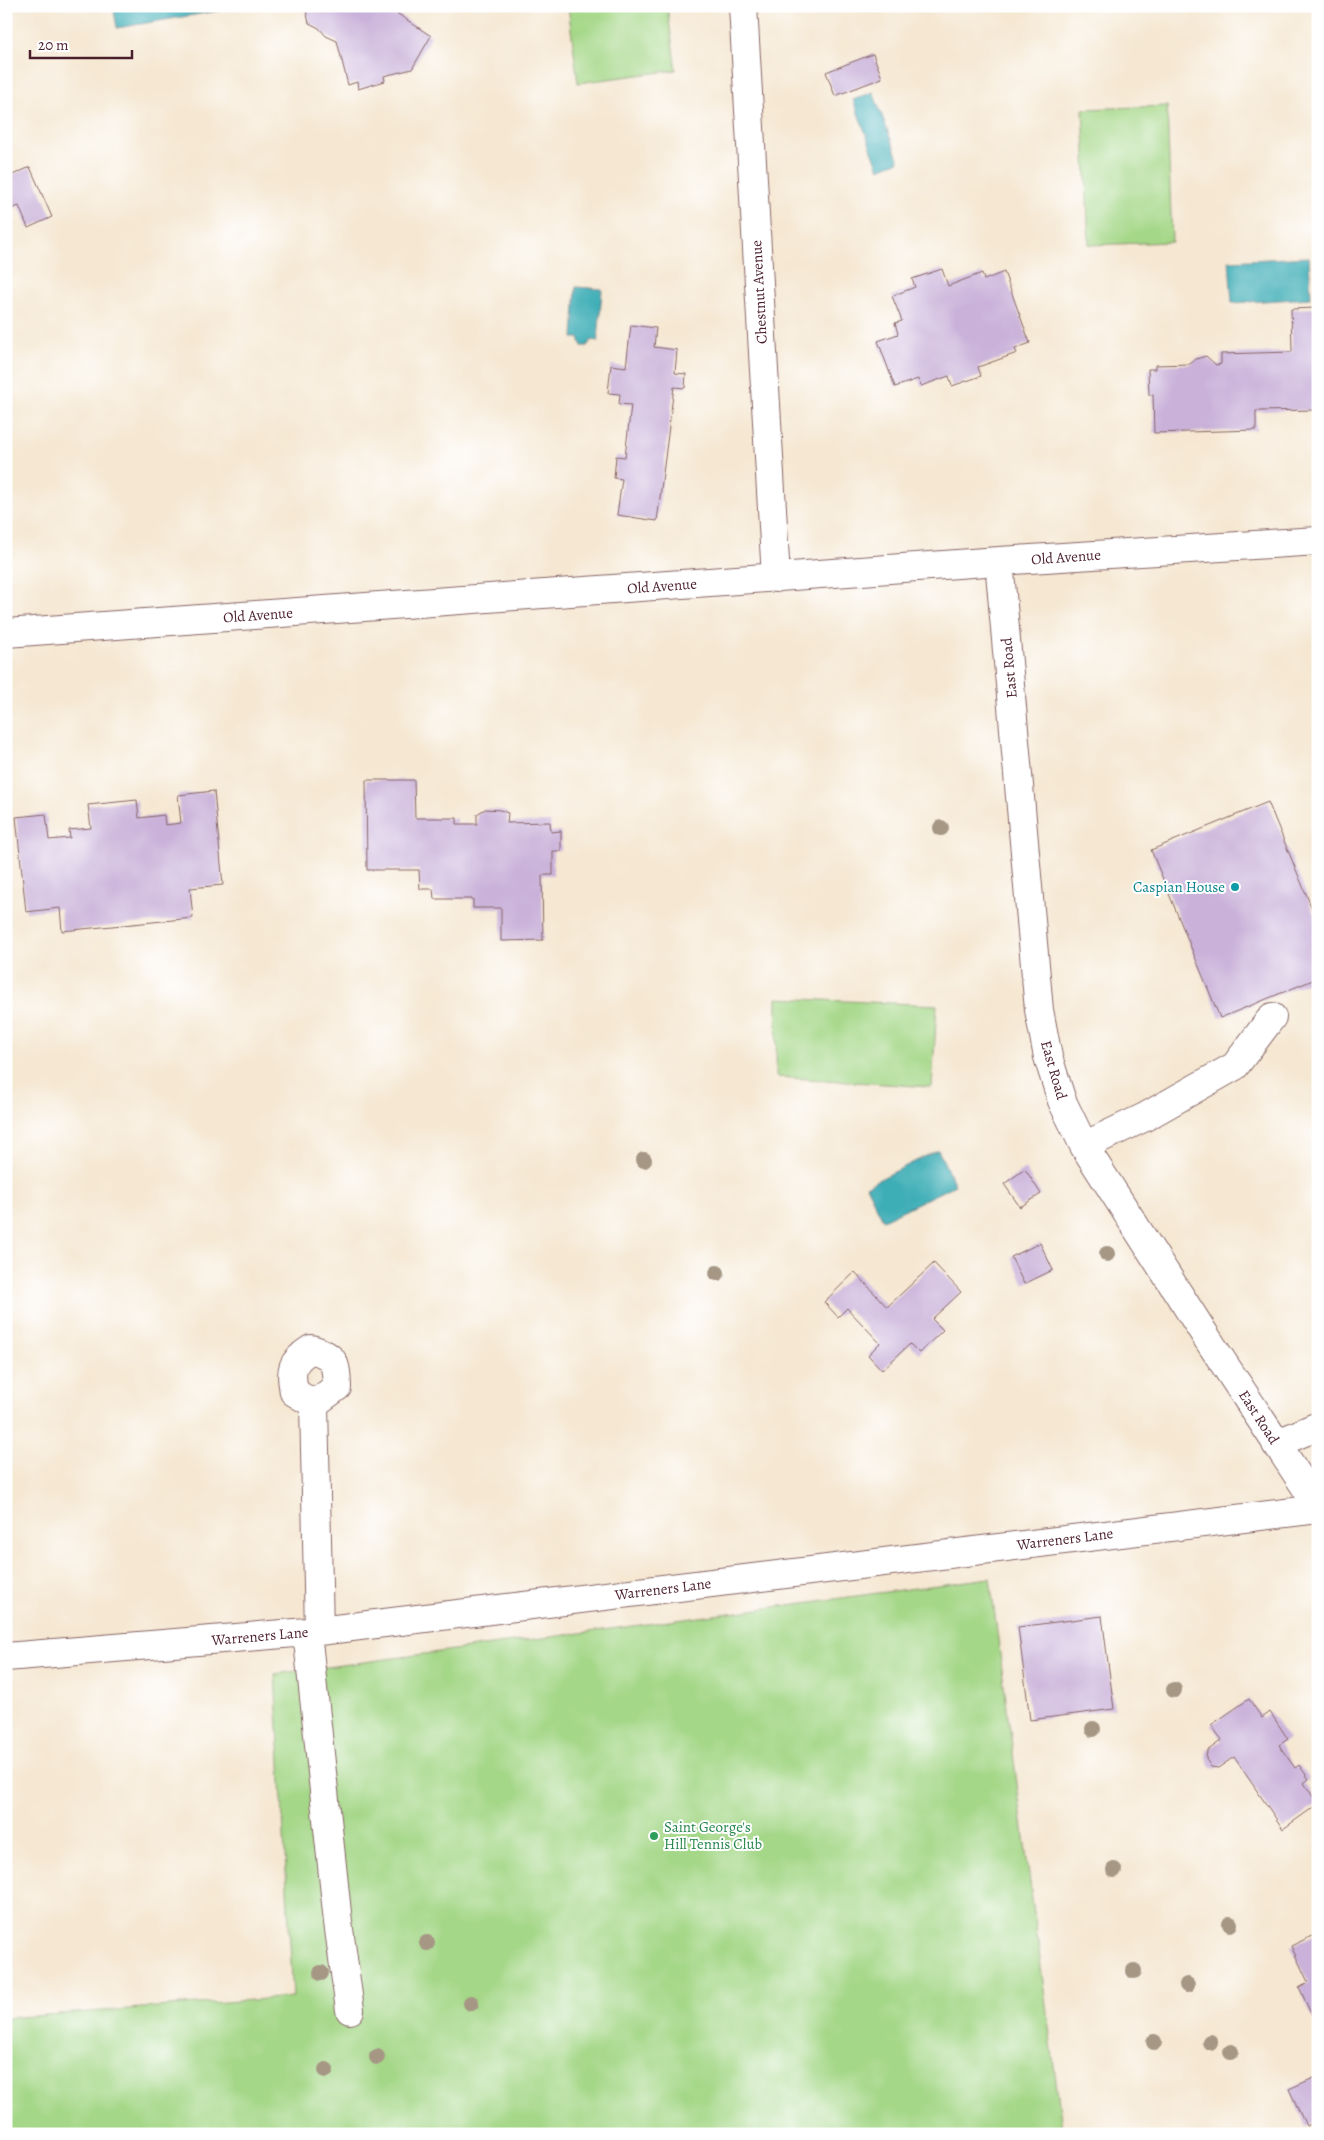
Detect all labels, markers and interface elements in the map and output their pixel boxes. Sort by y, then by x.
scale bar [30,28,132,60]
text: 20 m [38,35,69,55]
street label: Chestnut Avenue [746,239,772,344]
street label: Old Avenue [1031,545,1102,569]
street label: Old Avenue [627,574,698,598]
street label: Old Avenue [223,603,294,627]
street label: East Road [996,636,1022,699]
place label: Caspian House [1133,877,1225,897]
marker: Caspian House [1229,881,1241,893]
street label: East Road [1036,1038,1072,1103]
street label: East Road [1234,1386,1284,1449]
street label: Warreners Lane [1015,1523,1115,1555]
street label: Warreners Lane [613,1573,713,1605]
street label: Warreners Lane [210,1622,309,1650]
place label: Saint George's Hill Tennis Club [664,1817,763,1854]
marker: Saint George's Hill Tennis Club [648,1830,660,1842]

